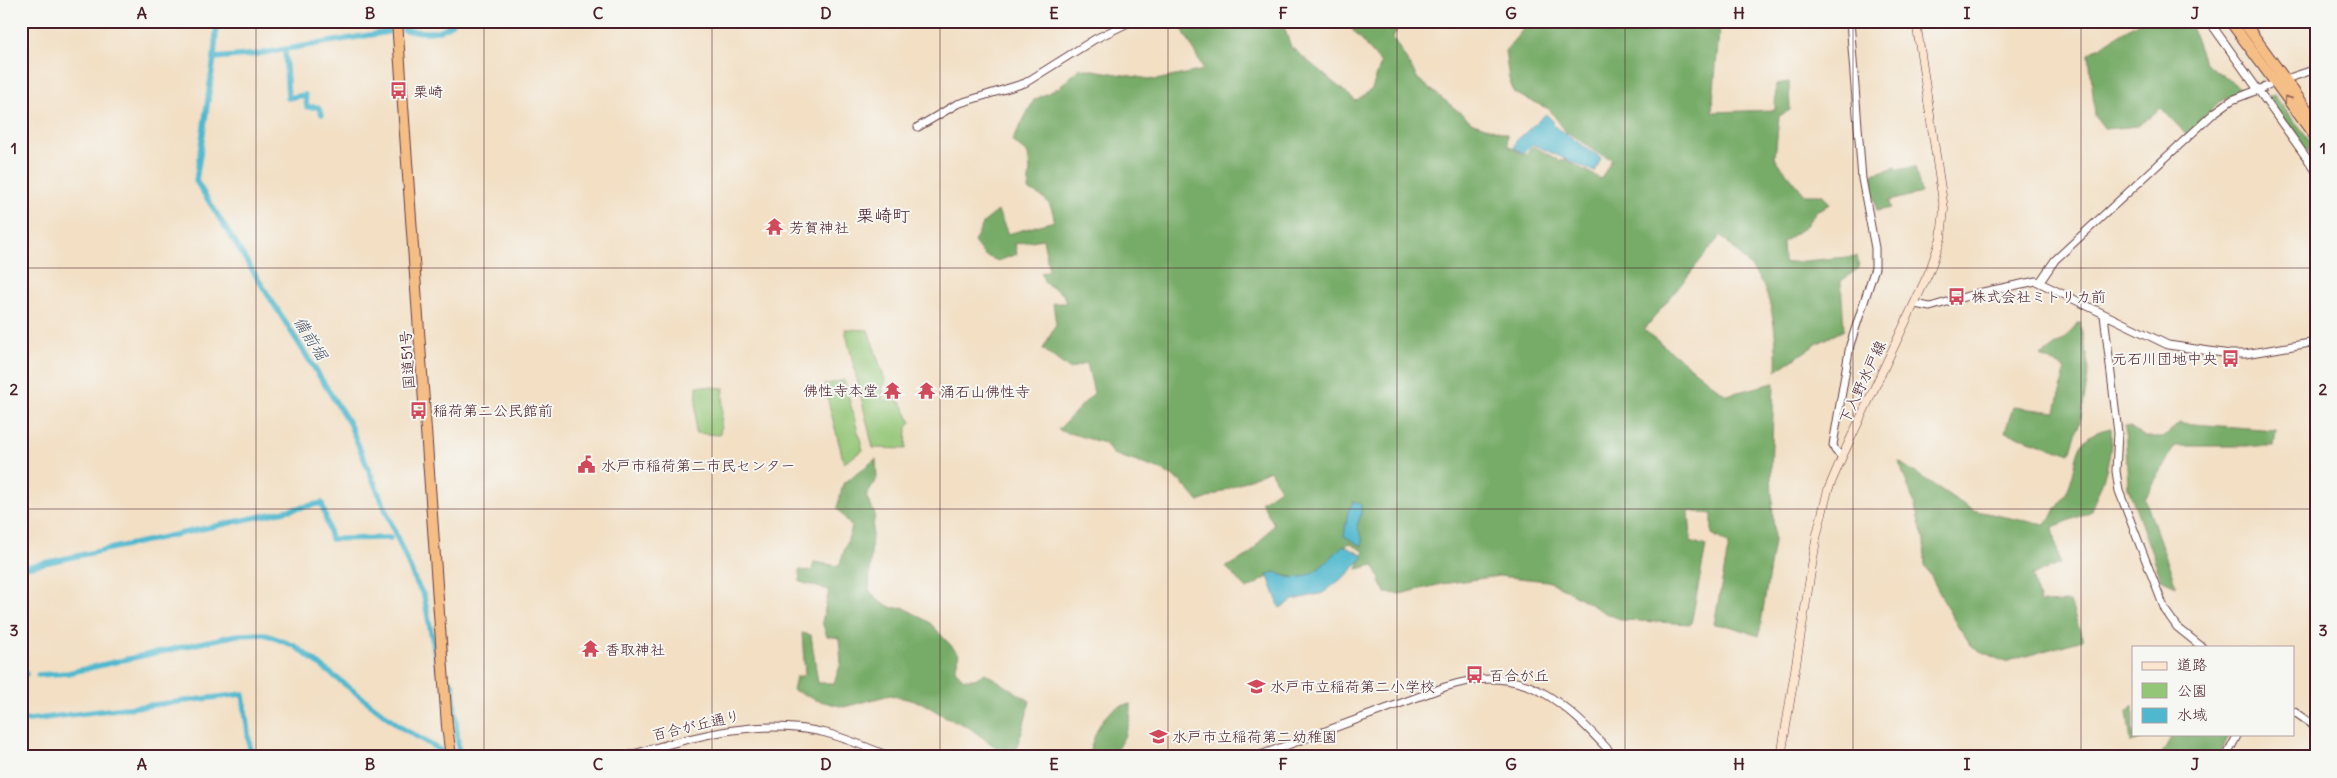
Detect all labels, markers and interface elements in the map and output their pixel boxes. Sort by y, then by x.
text: A [137,3,147,23]
text: B [365,3,376,23]
text: C [593,3,604,23]
text: D [820,3,832,23]
text: E [1049,3,1059,23]
text: F [1278,3,1288,23]
text: G [1505,3,1517,23]
text: H [1733,3,1745,23]
text: I [1964,3,1971,23]
text: J [2191,3,2200,23]
bus stop icon: 栗崎 [389,81,409,101]
place label: 栗崎 [413,82,443,101]
one-way arrow [2284,96,2292,105]
text: 1 [11,138,17,158]
text: 1 [2320,138,2326,158]
district label: 栗崎町 [856,204,910,227]
temple icon: 芳賀神社 [765,217,785,237]
place label: 芳賀神社 [789,218,849,237]
bus stop icon: 株式会社ミトリカ前 [1947,286,1967,306]
place label: 株式会社ミトリカ前 [1971,287,2106,306]
water label: 備前堀 [290,312,333,364]
street label: 国道51号 [395,330,419,390]
street label: 下入野水戸線 [1834,337,1890,427]
bus stop icon: 元石川団地中央 [2221,348,2241,368]
place label: 元石川団地中央 [2112,349,2217,368]
text: 2 [10,379,19,399]
text: 2 [2319,379,2328,399]
temple icon: 佛性寺本堂 [882,380,902,400]
place label: 佛性寺本堂 [803,381,878,400]
temple icon: 涌石山佛性寺 [916,381,936,401]
place label: 涌石山佛性寺 [940,382,1030,401]
bus stop icon: 稲荷第二公民館前 [409,400,429,420]
place label: 稲荷第二公民館前 [433,401,553,420]
public building icon: 水戸市稲荷第二市民センター [577,455,597,475]
place label: 水戸市稲荷第二市民センター [601,456,795,475]
text: 3 [9,620,19,640]
text: 3 [2318,620,2328,640]
temple icon: 香取神社 [581,639,601,659]
place label: 香取神社 [605,640,665,659]
legend [2132,646,2294,736]
text: 道路 [2177,655,2207,674]
bus stop icon: 百合が丘 [1465,665,1485,685]
place label: 百合が丘 [1489,666,1549,685]
school or university icon: 水戸市立稲荷第二小学校 [1246,676,1266,696]
place label: 水戸市立稲荷第二小学校 [1270,677,1435,696]
text: 公園 [2177,681,2207,700]
text: 水域 [2177,705,2207,724]
street label: 百合が丘通り [650,706,742,744]
school or university icon: 水戸市立稲荷第二幼稚園 [1148,726,1168,746]
place label: 水戸市立稲荷第二幼稚園 [1172,727,1337,746]
text: A [137,754,147,774]
text: B [365,754,376,774]
text: C [593,754,604,774]
text: D [820,754,832,774]
text: E [1049,754,1059,774]
text: F [1278,754,1288,774]
text: G [1505,754,1517,774]
text: H [1733,754,1745,774]
text: I [1964,754,1971,774]
text: J [2191,754,2200,774]

